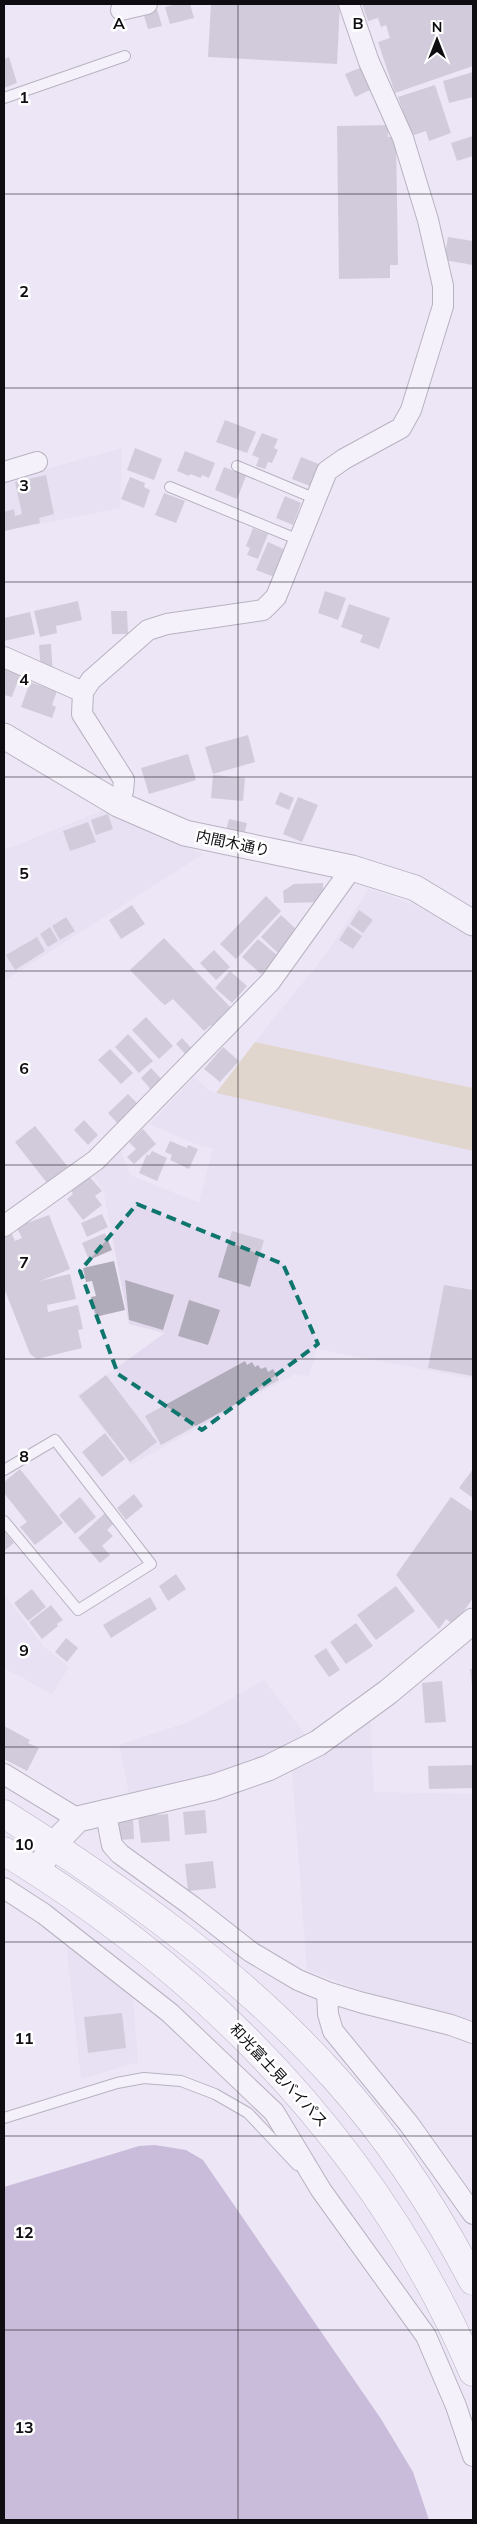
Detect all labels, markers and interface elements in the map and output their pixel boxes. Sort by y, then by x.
text: A [113,13,125,33]
text: B [352,13,364,33]
north arrow [412,15,462,65]
text: N [432,18,442,36]
text: 1 [19,87,29,107]
text: 2 [19,281,29,301]
text: 3 [19,475,29,495]
text: 4 [19,669,29,689]
street label: 内間木通り [194,826,272,860]
text: 5 [19,863,29,883]
text: 6 [19,1058,29,1078]
text: 7 [19,1252,29,1272]
text: 8 [19,1446,29,1466]
text: 9 [19,1640,29,1660]
text: 10 [14,1834,34,1854]
street label: 和光富士見バイパス [226,2019,332,2131]
text: 11 [14,2028,34,2048]
text: 12 [14,2222,34,2242]
text: 13 [14,2417,34,2437]

